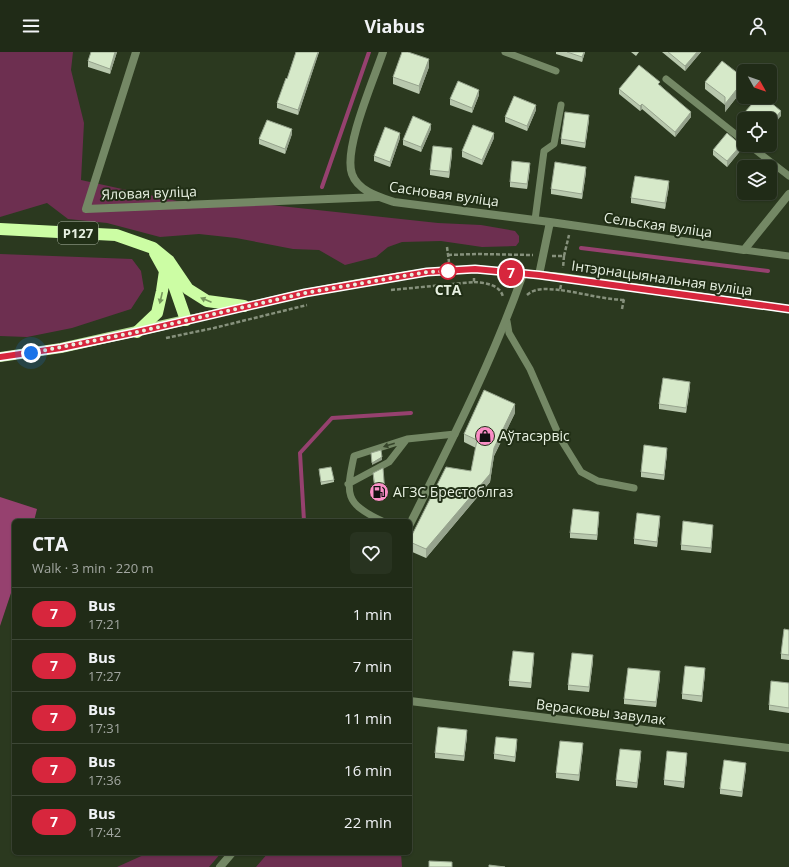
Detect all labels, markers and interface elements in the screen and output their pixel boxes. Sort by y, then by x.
text: Viabus [364,14,425,38]
icon: menu [20,15,42,37]
icon: person [747,15,769,37]
north arrow [737,64,777,104]
map controls [737,64,777,200]
button: locate [737,112,777,152]
button: layers [737,160,777,200]
street label: Сасновая вуліца [388,176,500,211]
street label: Яловая вуліца [101,181,197,204]
street label: Сельская вуліца [603,207,713,242]
road number: Р127 [58,222,98,244]
street label: Інтэрнацыянальная вуліца [570,255,754,300]
line badge: 7 [498,260,524,286]
marker: СТА [439,262,457,280]
text: 7 [507,263,515,282]
place label: СТА [435,280,462,299]
one-way arrow [157,292,163,304]
one-way arrow [200,296,212,302]
your location [21,343,41,363]
shop icon: Аўтасэрвіс [474,425,496,447]
place label: Аўтасэрвіс [499,426,570,445]
one-way arrow [383,442,395,448]
fuel station icon: АГЗС Брестоблгаз [368,481,390,503]
place label: АГЗС Брестоблгаз [393,482,514,501]
text: СТА [32,531,68,557]
button: heart [350,532,392,574]
text: Walk · 3 min · 220 m [32,559,154,577]
text: Bus [88,595,115,615]
text: 7 [50,604,58,623]
text: 1 min [353,604,392,624]
text: 17:21 [88,615,121,633]
text: Bus [88,647,115,667]
text: 7 [50,656,58,675]
text: 7 min [353,656,392,676]
text: 17:27 [88,667,121,685]
street label: Верасковы завулак [535,694,668,729]
text: Bus [88,699,115,719]
text: 7 [50,708,58,727]
text: 11 min [344,708,392,728]
text: 17:31 [88,719,121,737]
text: Bus [88,751,115,771]
text: 7 [50,760,58,779]
text: 16 min [344,760,392,780]
text: 17:36 [88,771,121,789]
text: Bus [88,803,115,823]
text: 7 [50,812,58,831]
text: 22 min [344,812,392,832]
text: 17:42 [88,823,121,841]

